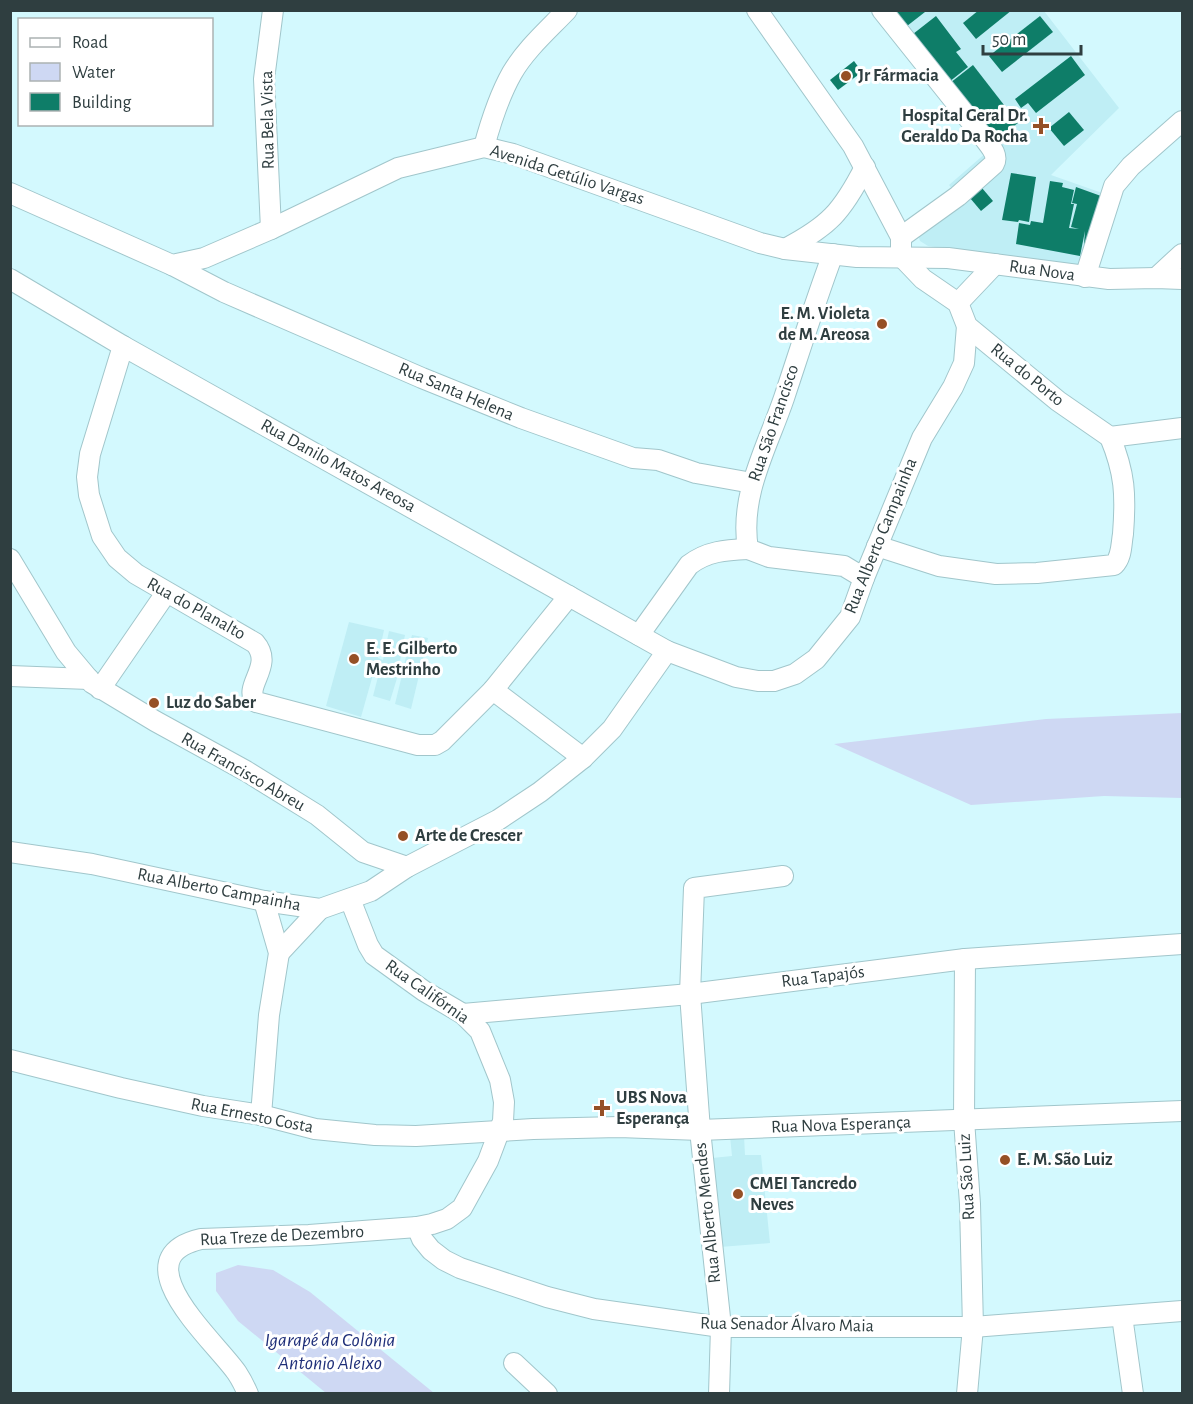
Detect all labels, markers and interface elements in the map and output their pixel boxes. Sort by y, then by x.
legend [18,18,213,126]
scale bar [983,18,1080,56]
text: 50 m [992,31,1026,49]
text: Road [72,34,108,52]
text: Water [72,64,115,82]
place label: Jr Fármacia [858,67,939,85]
marker: Jr Fármacia [839,69,853,83]
street label: Rua Bela Vista [258,70,278,170]
text: Building [72,94,132,112]
place label: Hospital Geral Dr. Geraldo Da Rocha [901,107,1028,146]
marker: Hospital Geral Dr. Geraldo Da Rocha [1032,117,1050,135]
street label: Avenida Getúlio Vargas [488,142,646,208]
street label: Rua Nova [1008,257,1076,285]
place label: E. M. Violeta de M. Areosa [778,305,870,344]
marker: E. M. Violeta de M. Areosa [875,317,889,331]
street label: Rua do Porto [987,340,1067,410]
street label: Rua Santa Helena [396,360,516,424]
street label: Rua São Francisco [746,362,802,484]
street label: Rua Danilo Matos Areosa [257,416,419,516]
street label: Rua Alberto Campainha [842,456,920,616]
street label: Rua do Planalto [144,575,248,644]
place label: E. E. Gilberto Mestrinho [366,640,457,679]
marker: E. E. Gilberto Mestrinho [347,652,361,666]
place label: Luz do Saber [166,694,257,712]
marker: Luz do Saber [147,696,161,710]
street label: Rua Francisco Abreu [178,729,308,815]
place label: Arte de Crescer [415,827,523,845]
marker: Arte de Crescer [396,829,410,843]
street label: Rua Alberto Campainha [136,865,302,915]
street label: Rua Califórnia [382,956,472,1028]
street label: Rua Tapajós [780,963,866,991]
place label: UBS Nova Esperança [616,1089,690,1128]
street label: Rua Ernesto Costa [189,1095,315,1137]
marker: UBS Nova Esperança [593,1099,611,1117]
street label: Rua Nova Esperança [771,1114,911,1136]
street label: Rua São Luiz [956,1133,978,1221]
street label: Rua Alberto Mendes [692,1142,724,1284]
place label: E. M. São Luiz [1017,1151,1113,1169]
marker: E. M. São Luiz [998,1153,1012,1167]
place label: CMEI Tancredo Neves [750,1175,857,1214]
marker: CMEI Tancredo Neves [731,1187,745,1201]
street label: Rua Treze de Dezembro [199,1223,365,1249]
street label: Rua Senador Álvaro Maia [700,1311,874,1336]
water label: Igarapé da Colônia Antonio Aleixo [265,1330,395,1373]

